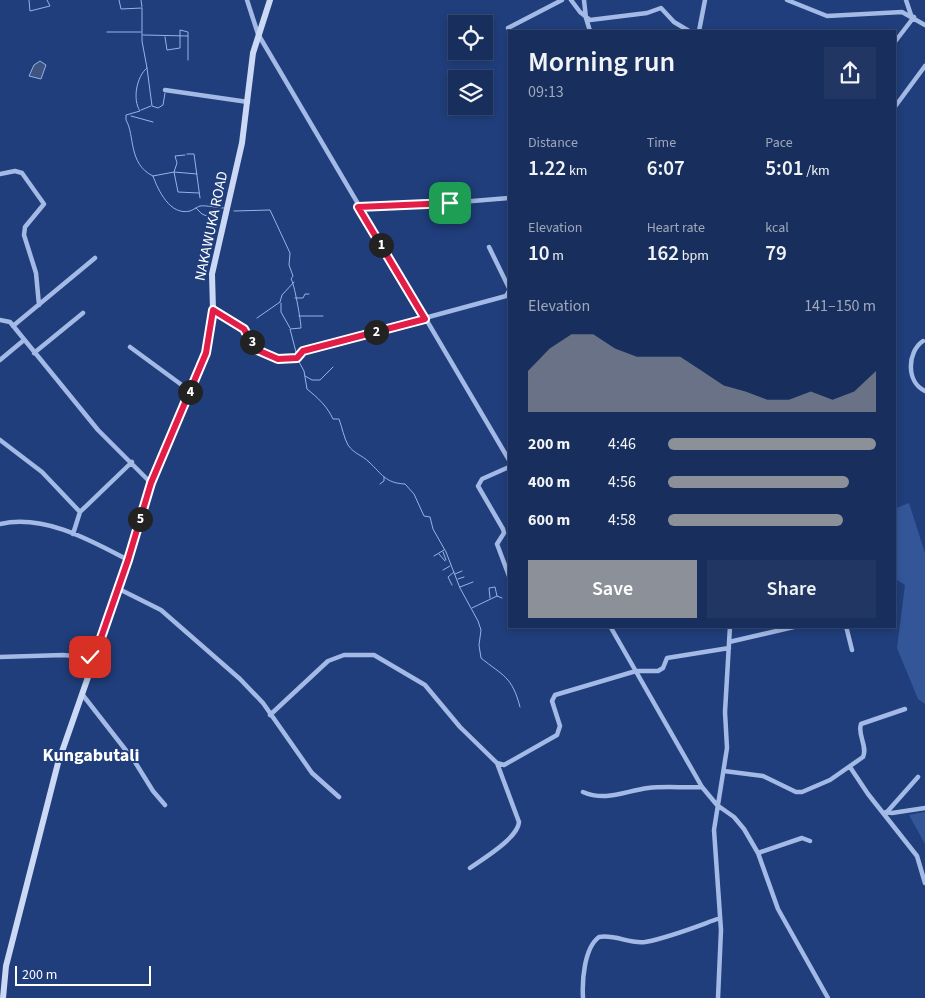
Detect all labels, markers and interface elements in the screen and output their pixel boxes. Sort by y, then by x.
map controls [448,15,493,115]
button: locate [448,15,493,60]
text: Morning run [528,42,675,82]
button: share [824,47,876,99]
button: layers [448,70,493,115]
text: 09:13 [528,81,564,103]
text: Distance [528,133,578,153]
text: Time [647,133,676,153]
text: Pace [765,133,793,153]
text: 1.22 [528,153,566,183]
text: 6:07 [647,153,685,183]
text: 5:01 [765,153,803,183]
text: km [566,161,587,181]
text: /km [803,161,830,181]
street label: NAKAWUKA ROAD [190,169,233,283]
pin [429,182,471,224]
icon: arrive [436,189,464,217]
text: Elevation [528,218,583,238]
text: Heart rate [647,218,705,238]
text: kcal [765,218,789,238]
pin: 1 [368,232,394,258]
text: 1 [378,235,385,255]
text: 10 [528,238,550,268]
text: 162 [647,238,679,268]
text: 79 [765,238,787,268]
text: m [550,246,564,266]
text: bpm [679,246,709,266]
text: Elevation [528,295,590,317]
text: 141–150 m [804,295,876,317]
pin: 2 [364,320,388,344]
text: 2 [373,322,380,342]
pin: 3 [240,330,264,354]
text: 3 [249,332,256,352]
pin: 4 [178,380,202,404]
text: 4 [187,382,194,402]
text: 200 m [528,433,570,455]
text: 4:46 [608,433,636,455]
text: 400 m [528,471,570,493]
text: 4:56 [608,471,636,493]
pin: 5 [128,506,152,532]
text: 5 [137,509,144,529]
text: 600 m [528,509,570,531]
text: 4:58 [608,509,636,531]
button: Save [528,560,697,618]
button: Share [707,560,876,618]
pin [69,636,111,678]
icon: check [76,643,104,671]
district label: Kungabutali [43,743,139,768]
scale bar [15,963,151,986]
text: 200 m [22,965,57,985]

